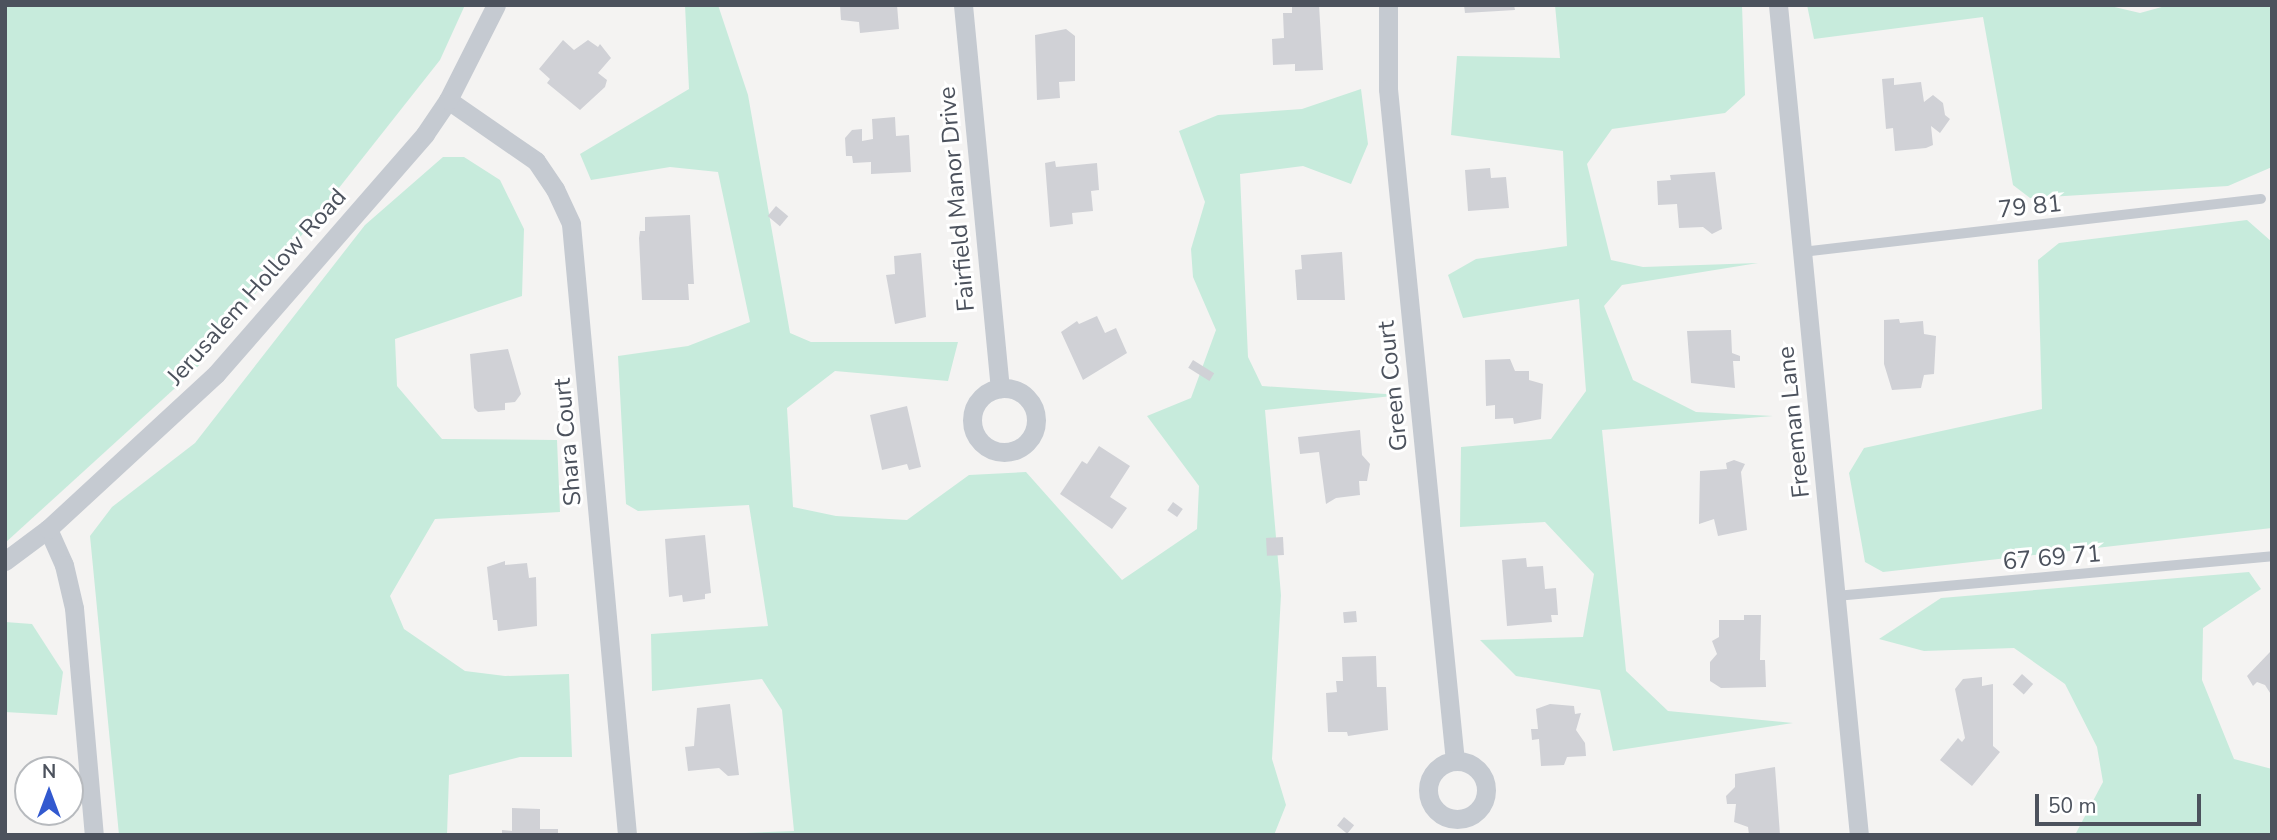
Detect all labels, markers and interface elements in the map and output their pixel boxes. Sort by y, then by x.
street label: Fairfield Manor Drive [933,85,981,313]
street label: Jerusalem Hollow Road [161,183,353,391]
street label: 79 81 [1997,189,2063,225]
street label: Green Court [1372,319,1414,453]
street label: Freeman Lane [1772,345,1816,499]
street label: Shara Court [548,377,588,507]
street label: 67 69 71 [2002,539,2102,577]
north arrow [14,756,84,826]
text: N [42,759,56,785]
scale bar [2039,780,2205,824]
text: 50 m [2048,792,2097,820]

